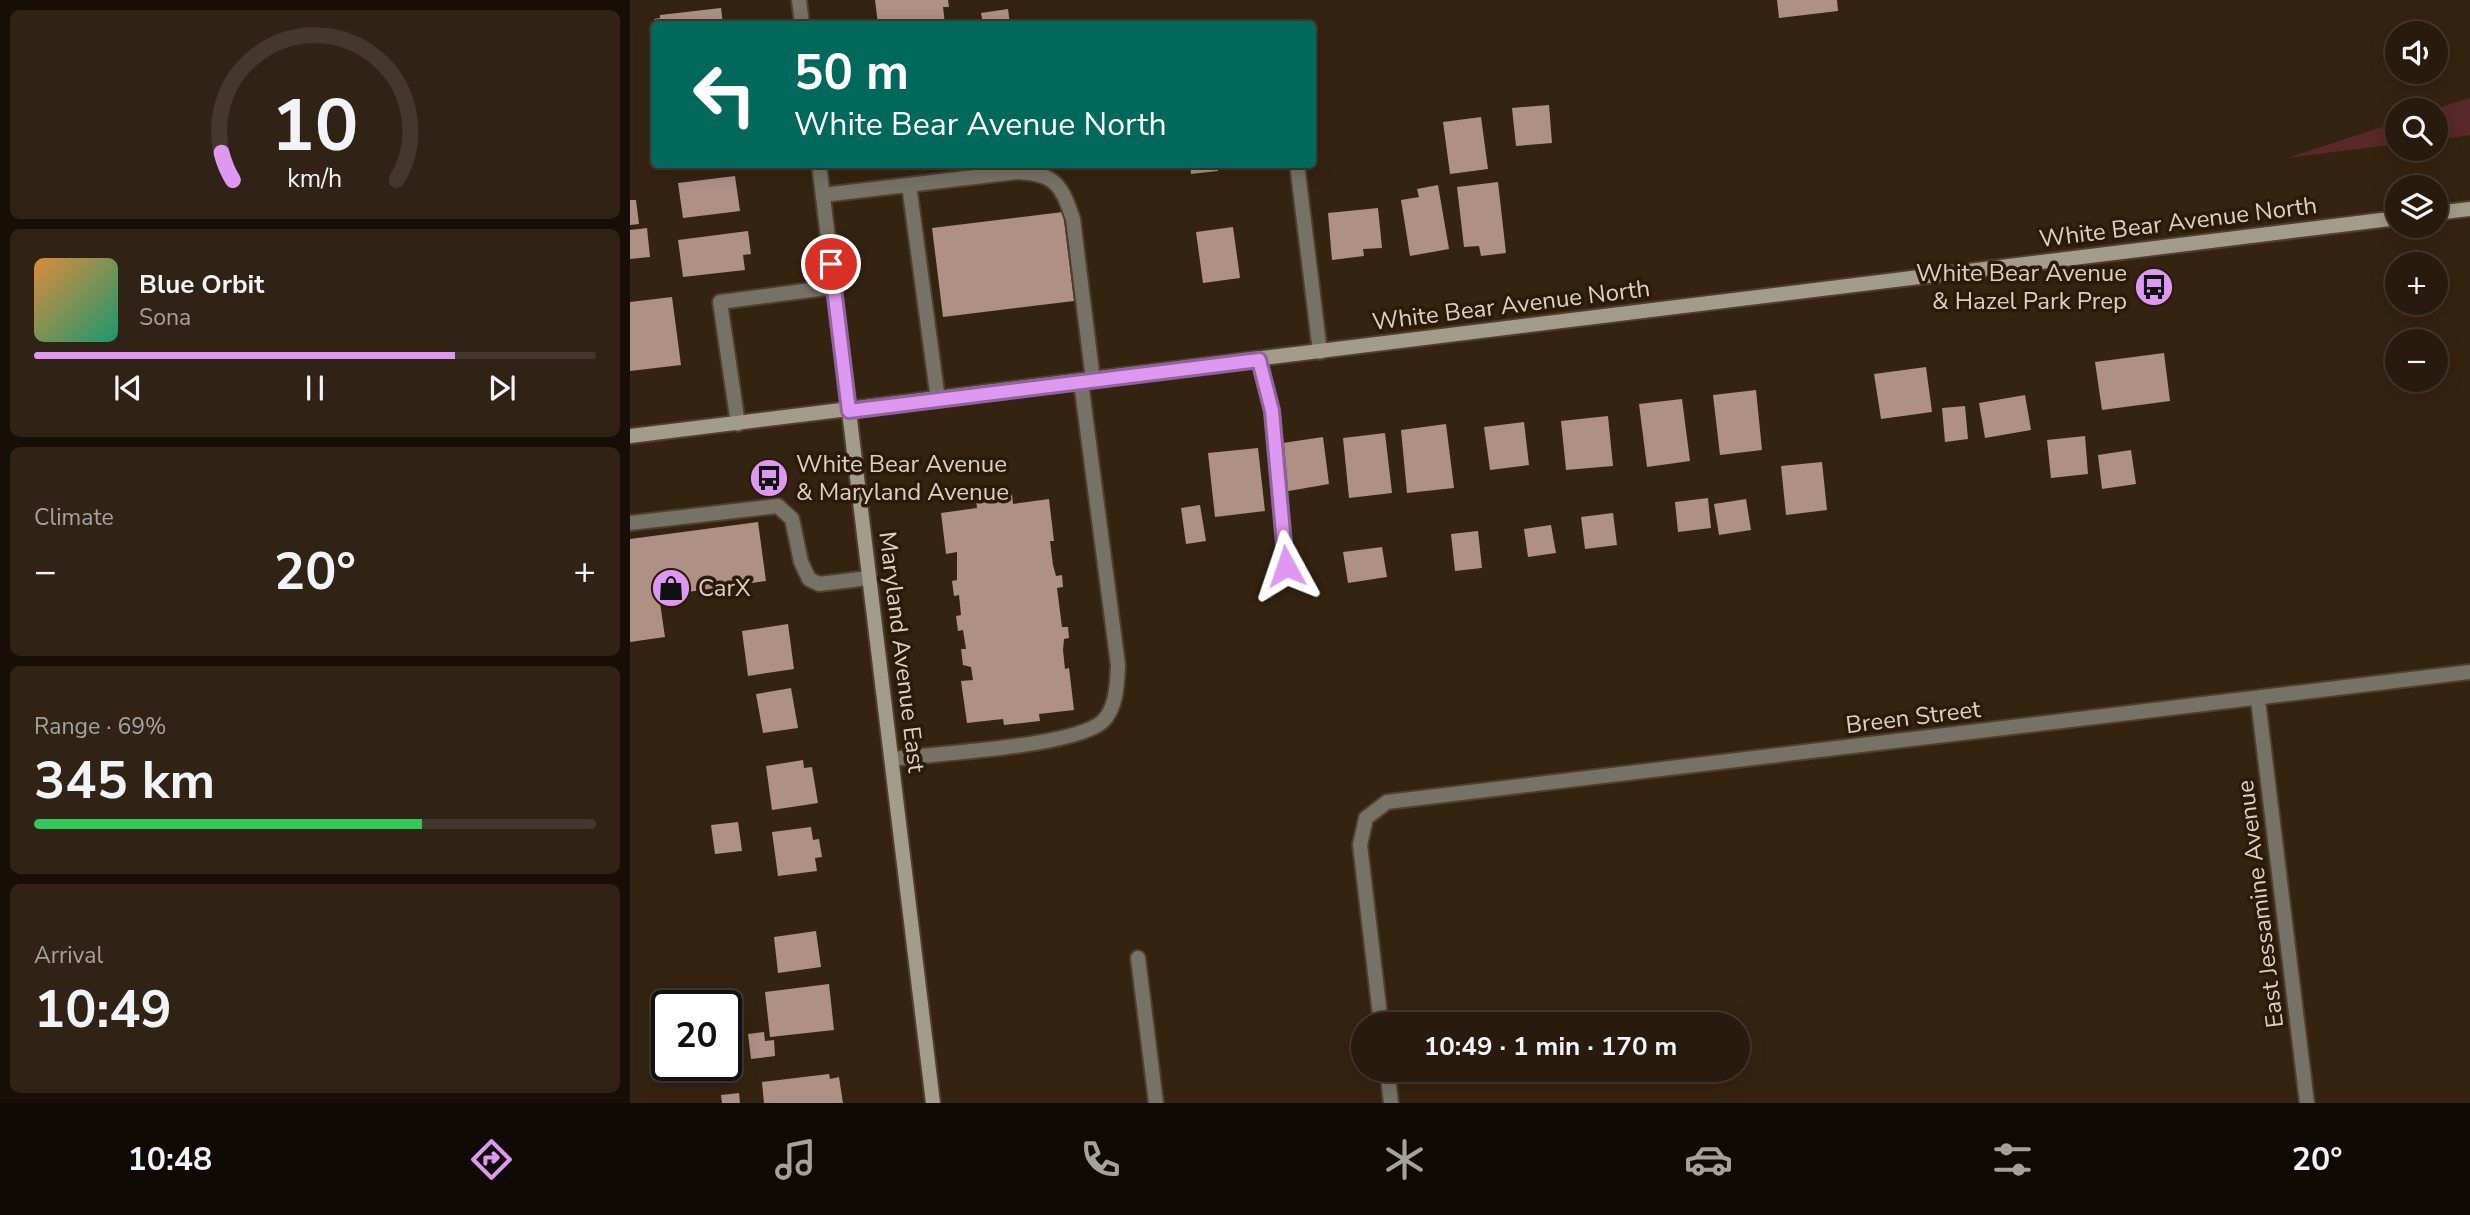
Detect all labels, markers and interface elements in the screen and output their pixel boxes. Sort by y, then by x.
map controls [2385,21,2448,392]
button: sound [2385,21,2448,84]
text: 50 m [794,39,909,106]
icon: left [679,49,770,140]
text: 10 [271,77,359,177]
button: search [2385,98,2448,161]
text: White Bear Avenue North [794,103,1167,146]
text: km/h [287,162,343,196]
button: layers [2385,175,2448,238]
street label: White Bear Avenue North [2037,189,2319,255]
pin [801,234,861,294]
icon: arrive [812,245,850,283]
button: + [2385,252,2448,315]
place label: White Bear Avenue & Hazel Park Prep [1916,257,2127,317]
bus stop icon: White Bear Avenue & Hazel Park Prep [2133,266,2175,308]
text: Blue Orbit [139,267,264,302]
street label: White Bear Avenue North [1370,272,1652,338]
text: Sona [139,302,191,333]
button: − [2385,329,2448,392]
icon: previous [109,369,147,407]
icon: pause [296,369,334,407]
icon: next [483,369,521,407]
place label: White Bear Avenue & Maryland Avenue [796,448,1009,508]
bus stop icon: White Bear Avenue & Maryland Avenue [748,457,790,499]
text: Climate [34,502,114,533]
position arrow [1249,529,1323,603]
street label: Maryland Avenue East [871,530,933,775]
text: 20° [274,536,356,607]
text: − [34,546,57,597]
text: + [573,546,596,597]
shop icon: CarX [650,567,692,609]
place label: CarX [698,572,751,604]
street label: Breen Street [1844,693,1983,741]
text: Range · 69% [34,711,166,742]
text: 345 km [34,745,215,816]
street label: East Jessamine Avenue [2229,778,2291,1030]
text: Arrival [34,940,103,971]
text: 10:49 [34,974,172,1045]
speed limit sign: 20 [651,990,742,1081]
text: 10:49 · 1 min · 170 m [1424,1029,1677,1064]
icon: directions [467,1135,516,1184]
icon: music [771,1135,820,1184]
icon: phone [1076,1135,1125,1184]
icon: climate [1380,1135,1429,1184]
icon: car [1684,1135,1733,1184]
icon: filters [1988,1135,2037,1184]
text: 10:48 [128,1138,212,1181]
text: 20° [2292,1138,2342,1181]

